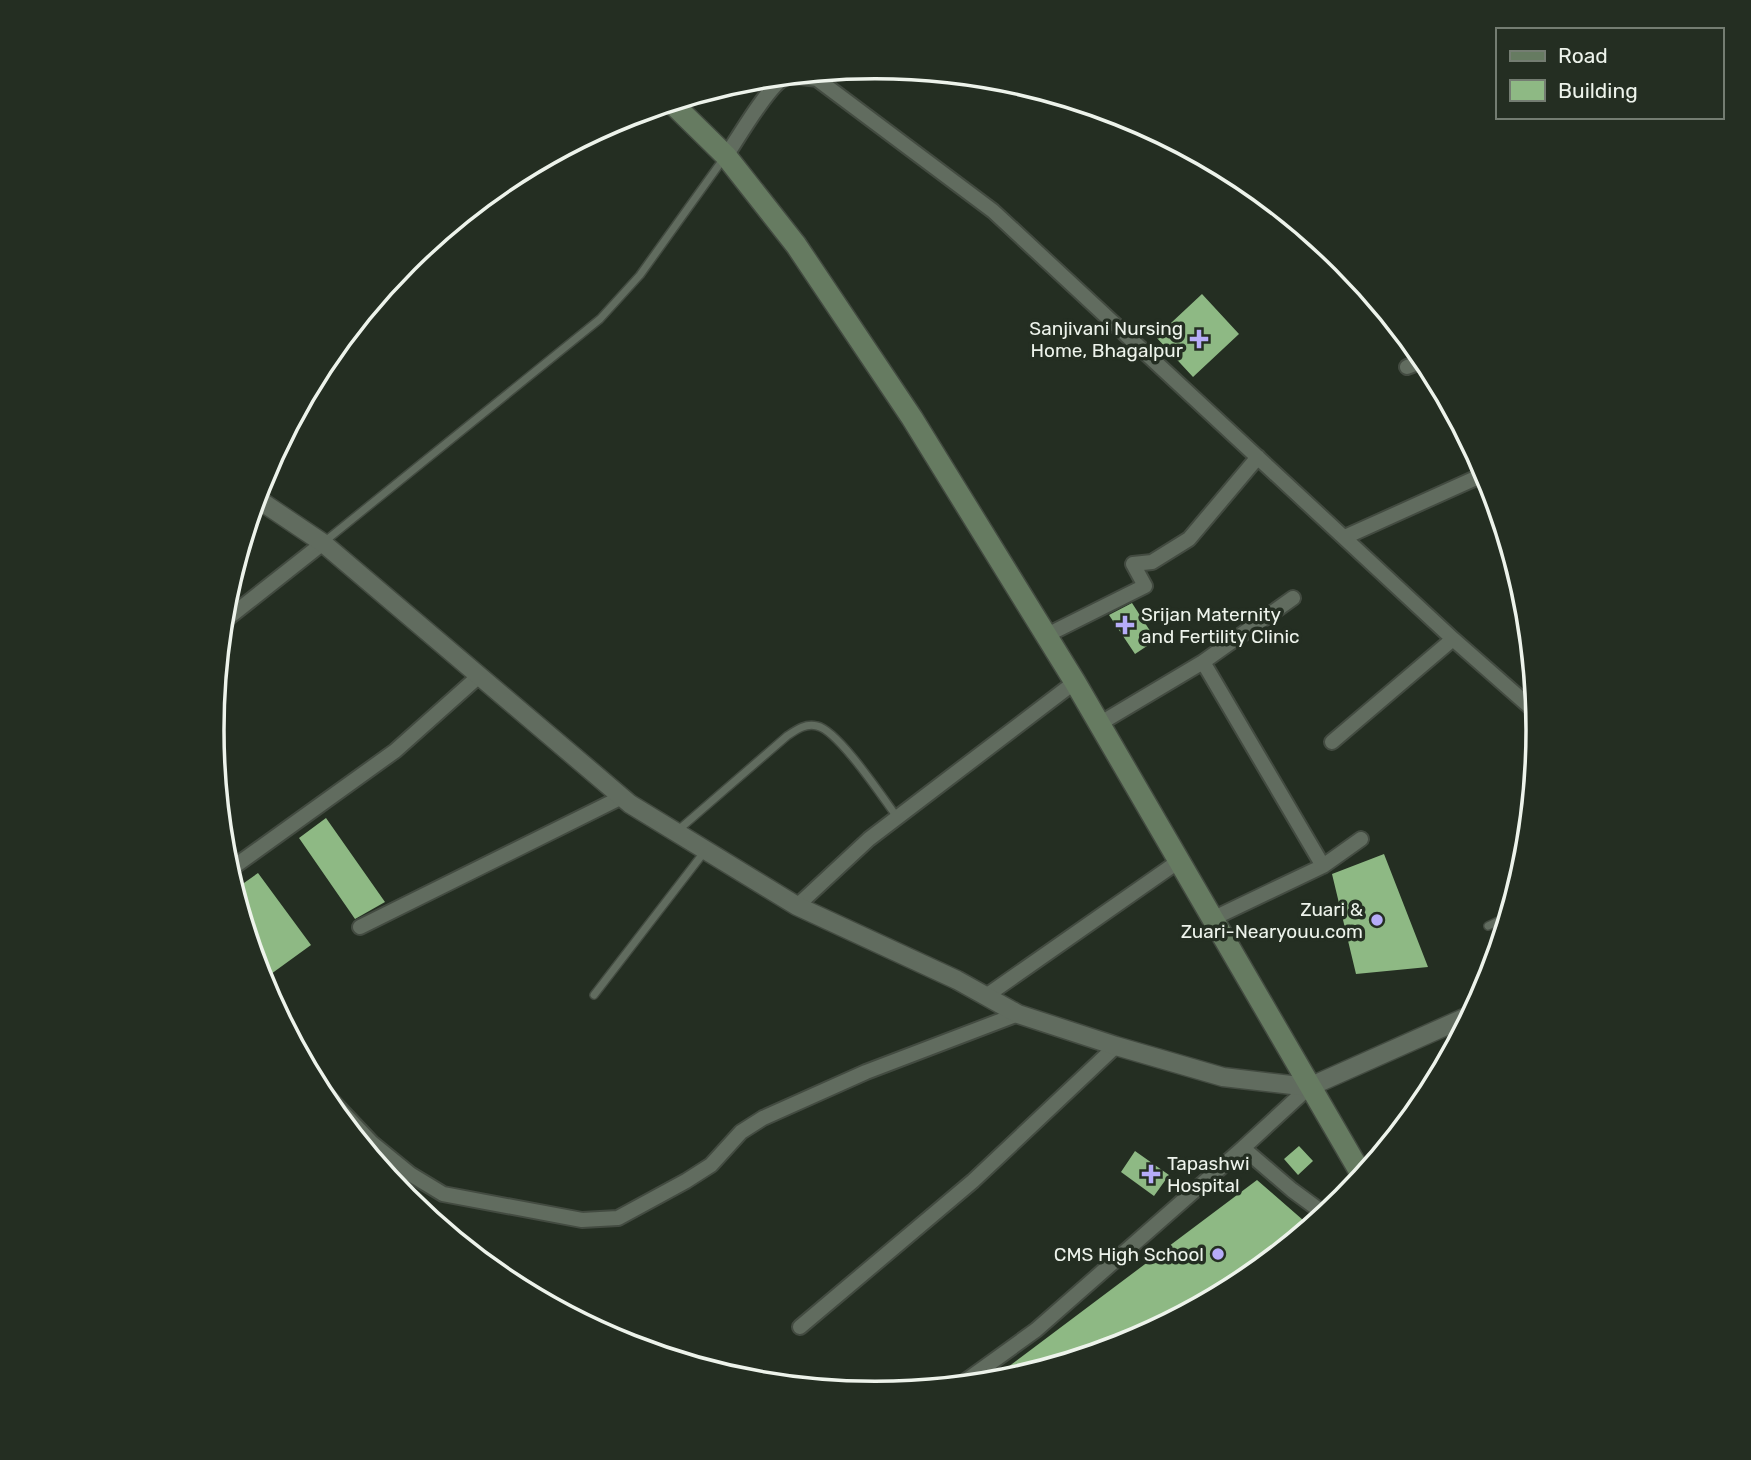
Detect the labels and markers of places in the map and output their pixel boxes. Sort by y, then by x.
place label: Sanjivani Nursing Home, Bhagalpur [1029,317,1184,362]
marker: Sanjivani Nursing Home, Bhagalpur [1189,329,1209,349]
place label: Srijan Maternity and Fertility Clinic [1141,603,1300,648]
marker: Srijan Maternity and Fertility Clinic [1115,615,1135,635]
place label: Zuari & Zuari-Nearyouu.com [1181,898,1363,943]
marker: Zuari & Zuari-Nearyouu.com [1369,912,1385,928]
place label: Tapashwi Hospital [1167,1152,1250,1197]
marker: Tapashwi Hospital [1141,1164,1161,1184]
place label: CMS High School [1054,1243,1204,1266]
marker: CMS High School [1210,1246,1226,1262]

